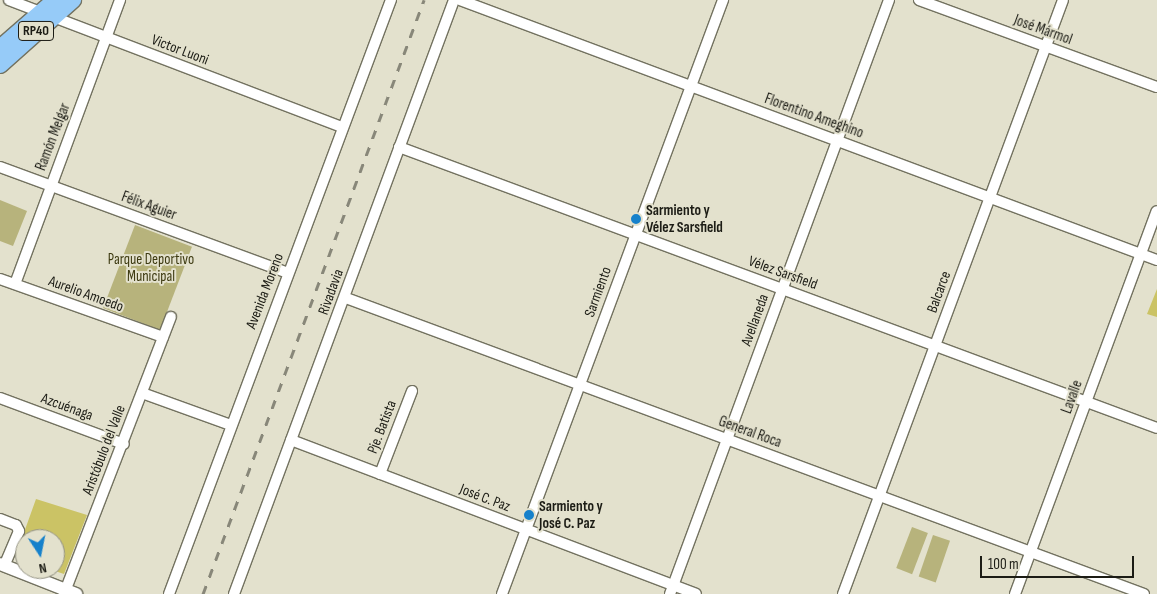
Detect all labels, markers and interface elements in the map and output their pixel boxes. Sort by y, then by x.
street label: José Mármol [1011,11,1075,49]
road number: RP40 [17,20,55,42]
street label: Victor Luoni [149,31,211,69]
street label: Florentino Ameghino [762,90,866,142]
street label: Ramón Melgar [32,101,74,173]
street label: Félix Aguier [119,188,179,224]
place label: Sarmiento y Vélez Sarsfield [646,201,723,236]
marker: Sarmiento y Vélez Sarsfield [630,213,642,225]
park label: Parque Deportivo Municipal [108,250,194,285]
street label: Avenida Moreno [242,251,288,331]
street label: Vélez Sarsfield [746,252,820,294]
street label: Sarmiento [581,264,615,320]
street label: Rivadavia [314,267,348,317]
street label: Balcarce [923,269,955,315]
street label: Aurelio Amoedo [46,272,126,316]
street label: Avellaneda [737,292,773,348]
street label: Lavalle [1058,378,1086,416]
street label: Azcuénaga [39,389,95,425]
street label: Pje. Batista [364,398,400,456]
street label: Aristóbulo del Valle [79,402,129,498]
street label: General Roca [716,412,784,452]
street label: José C. Paz [457,480,513,516]
place label: Sarmiento y José C. Paz [539,497,603,532]
marker: Sarmiento y José C. Paz [523,509,535,521]
north arrow [15,529,65,579]
scale bar [982,546,1136,578]
text: 100 m [988,555,1019,574]
text: N [37,559,48,577]

